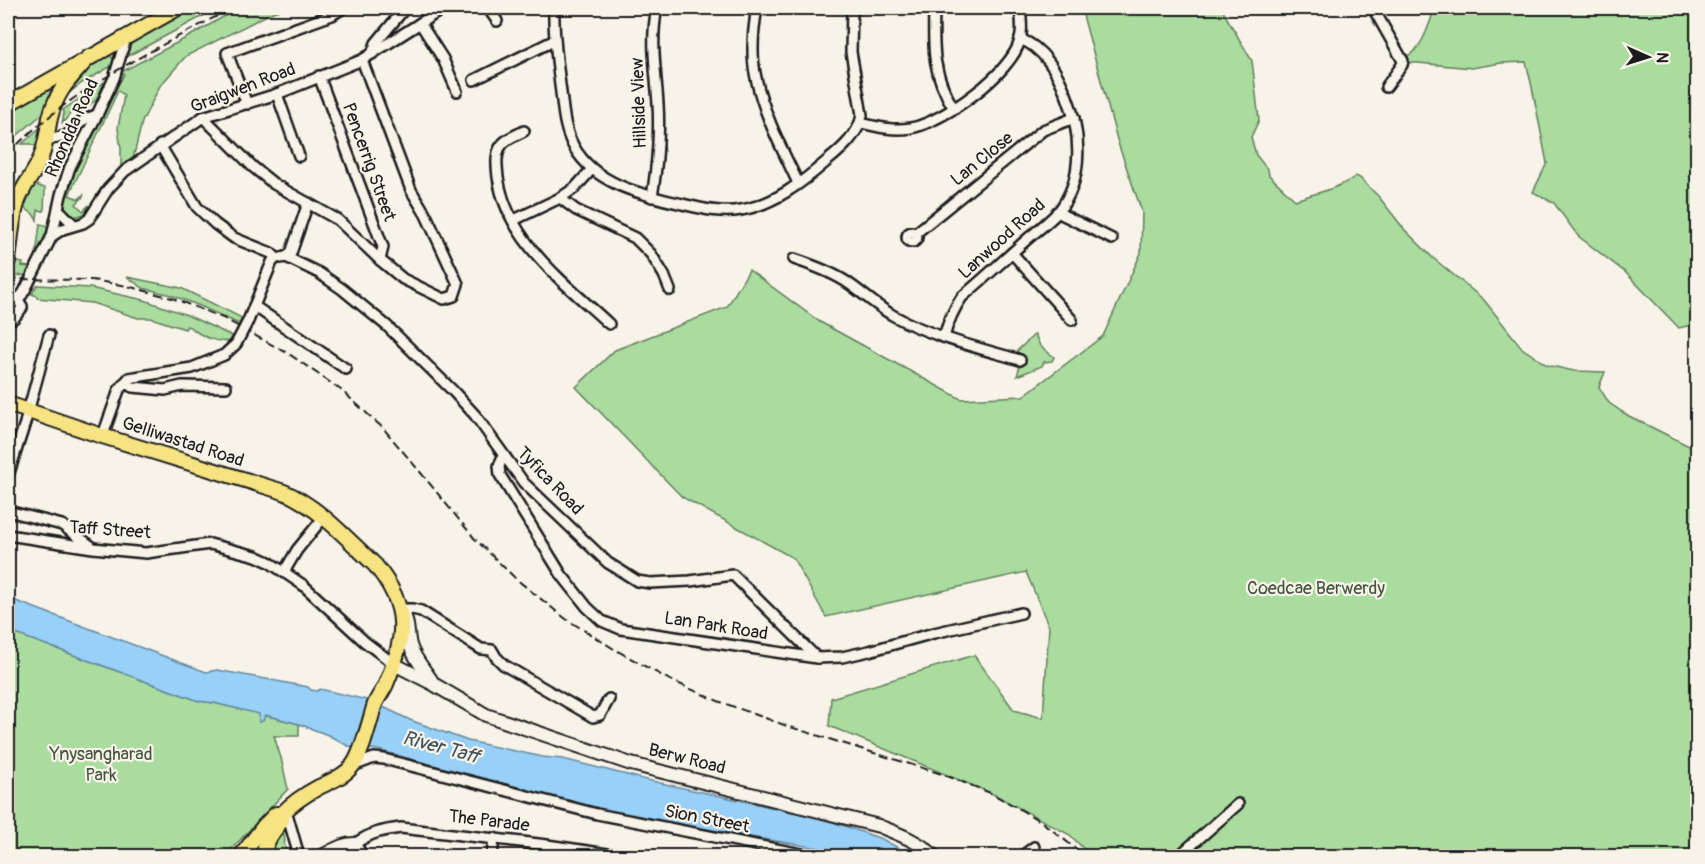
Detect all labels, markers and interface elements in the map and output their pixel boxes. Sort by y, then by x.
north arrow [1618,27,1678,87]
text: N [1652,52,1672,64]
street label: Graigwen Road [187,57,299,119]
street label: Hillside View [626,57,652,149]
street label: Rhondda Road [40,75,104,181]
street label: Pencerrig Street [337,100,401,225]
street label: Lan Close [946,127,1018,191]
street label: Lanwood Road [954,194,1050,284]
street label: Gelliwastad Road [119,411,247,473]
street label: Tyfica Road [512,442,588,520]
street label: Taff Street [68,516,152,544]
park label: Coedcae Berwerdy [1247,577,1385,600]
street label: Lan Park Road [662,606,770,646]
water label: River Taff [400,725,485,770]
street label: Berw Road [646,738,728,780]
park label: Ynysangharad Park [48,743,153,787]
street label: Sion Street [663,799,752,839]
street label: The Parade [447,805,531,837]

